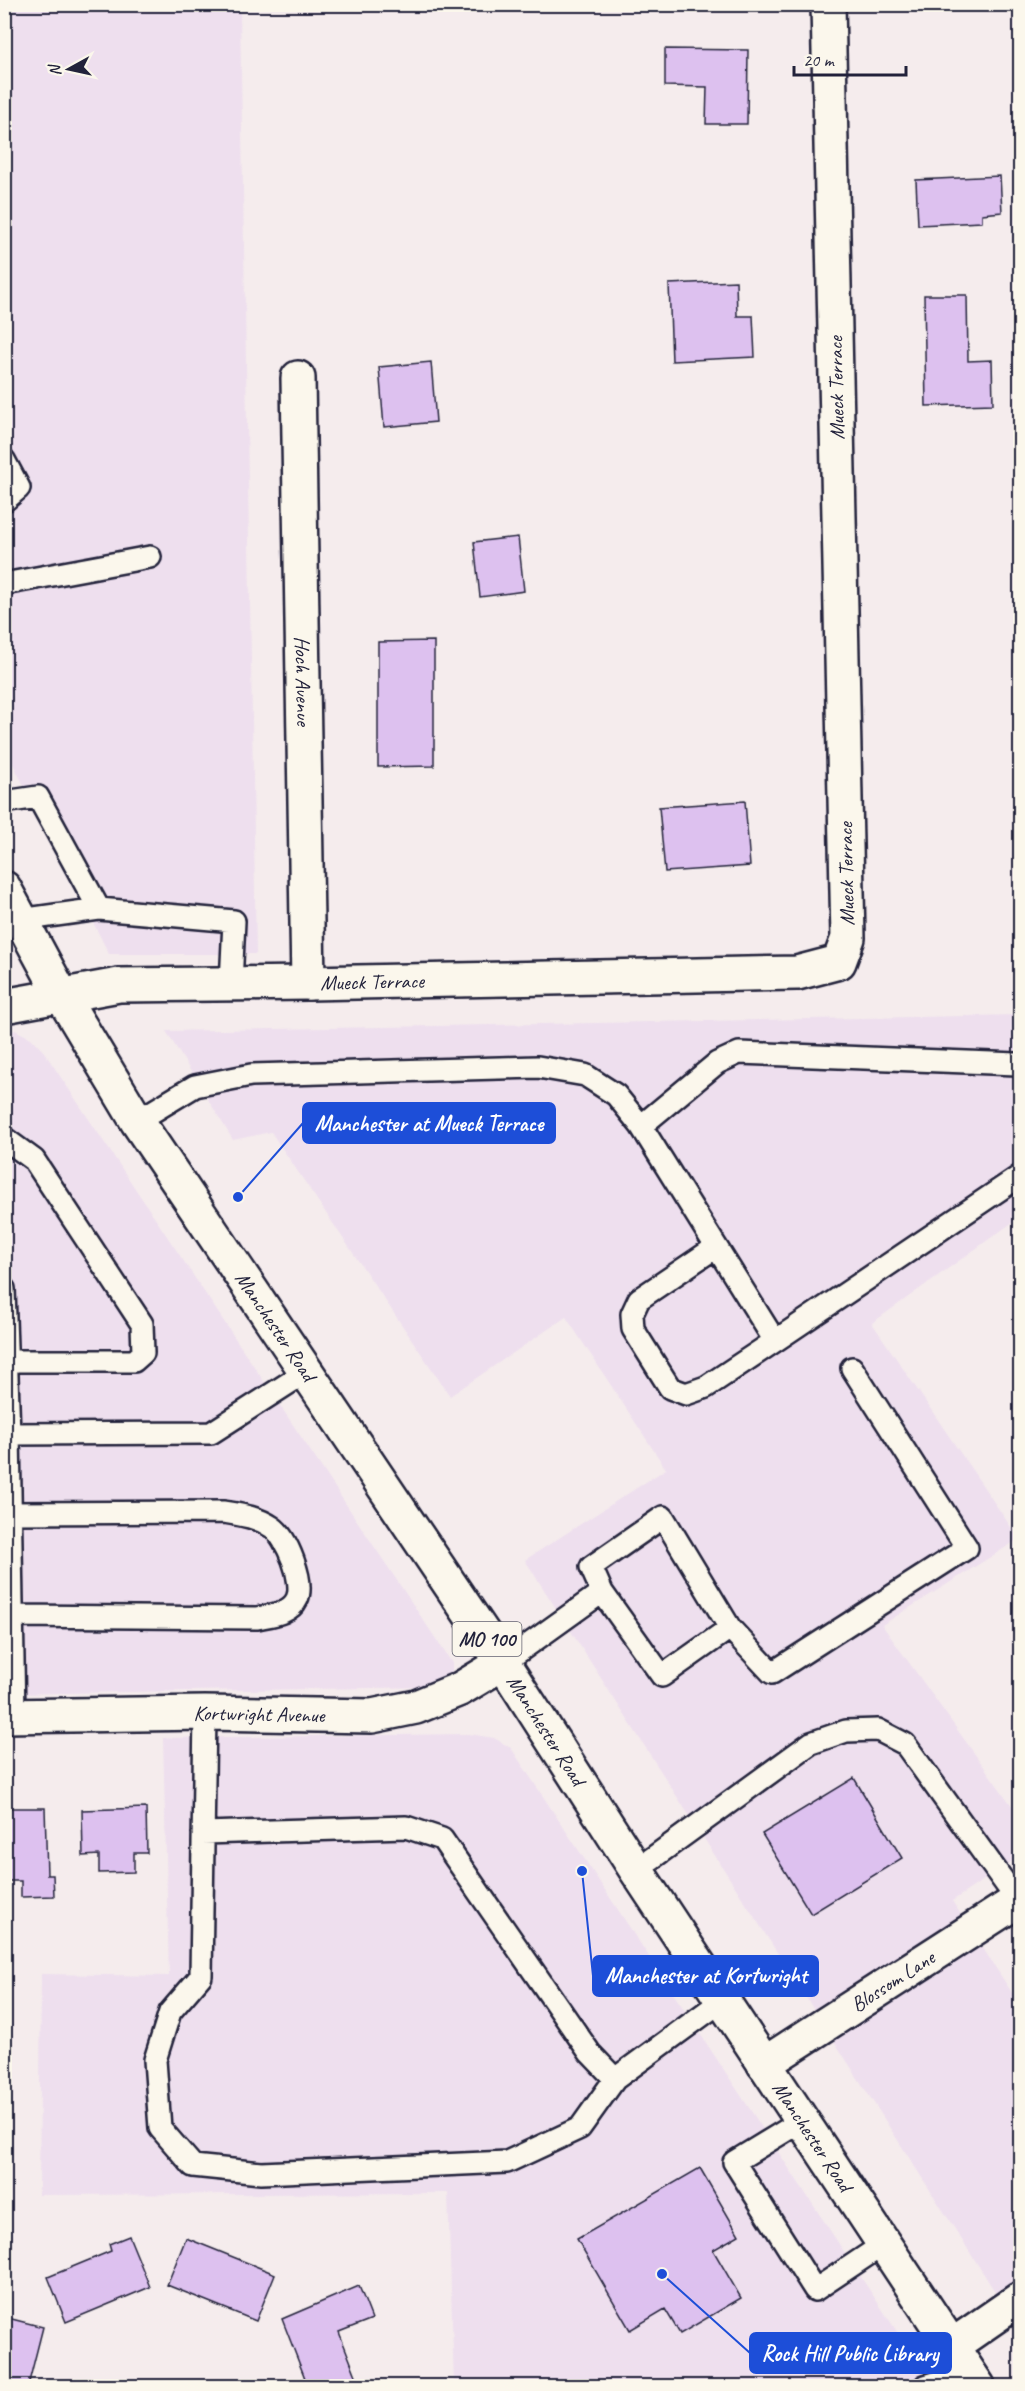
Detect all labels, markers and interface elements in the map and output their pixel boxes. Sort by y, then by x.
north arrow [39,39,99,99]
scale bar [794,39,906,77]
text: 20 m [803,49,836,71]
text: N [44,62,66,77]
street label: Mueck Terrace [822,335,850,440]
street label: Hoch Avenue [289,636,317,728]
street label: Mueck Terrace [832,821,860,926]
street label: Mueck Terrace [320,968,425,996]
callout: Manchester at Mueck Terrace [303,1103,555,1143]
text: Manchester at Mueck Terrace [315,1110,545,1138]
street label: Manchester Road [229,1267,324,1389]
road number: MO 100 [452,1622,522,1656]
street label: Manchester Road [501,1670,593,1793]
street label: Kortwright Avenue [193,1700,326,1728]
street label: Blossom Lane [846,1943,941,2018]
callout: Manchester at Kortwright [593,1956,818,1996]
text: Manchester at Kortwright [605,1962,810,1990]
street label: Manchester Road [767,2077,860,2199]
callout: Rock Hill Public Library [750,2333,951,2373]
text: Rock Hill Public Library [762,2340,941,2368]

